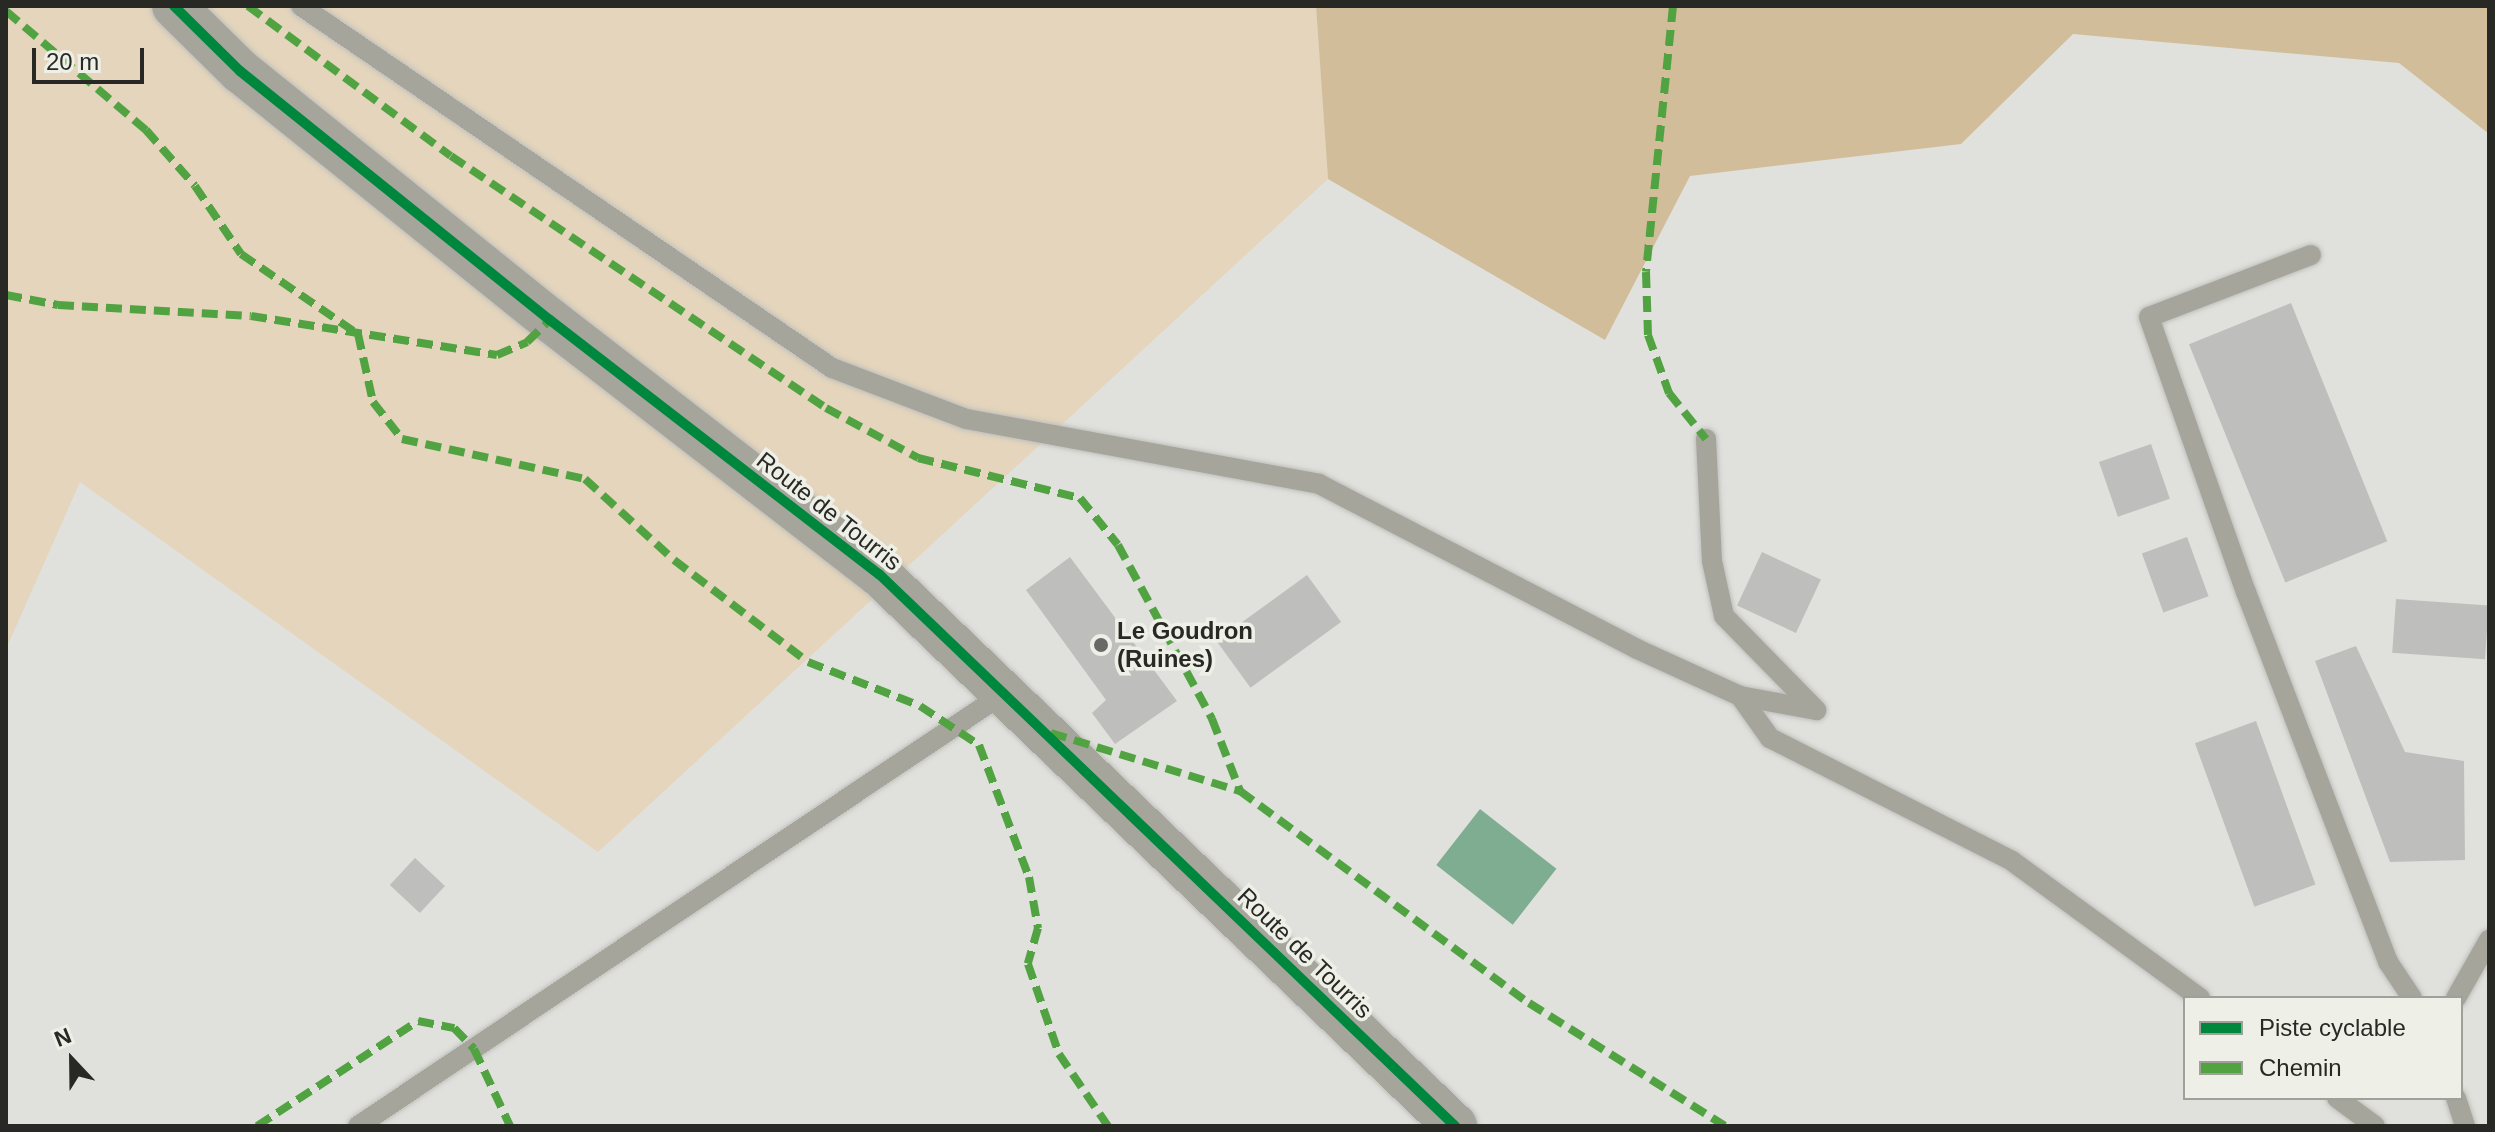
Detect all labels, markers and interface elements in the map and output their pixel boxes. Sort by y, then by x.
scale bar [36,32,148,82]
text: 20 m [46,48,99,75]
street label: Route de Tourris [751,445,907,577]
place label: Le Goudron (Ruines) [1117,617,1253,673]
marker: Le Goudron (Ruines) [1092,636,1110,654]
street label: Route de Tourris [1232,881,1378,1025]
legend [2183,996,2463,1100]
text: Piste cyclable [2259,1014,2406,1041]
north arrow [32,1020,112,1100]
text: N [51,1023,75,1052]
text: Chemin [2259,1054,2342,1081]

